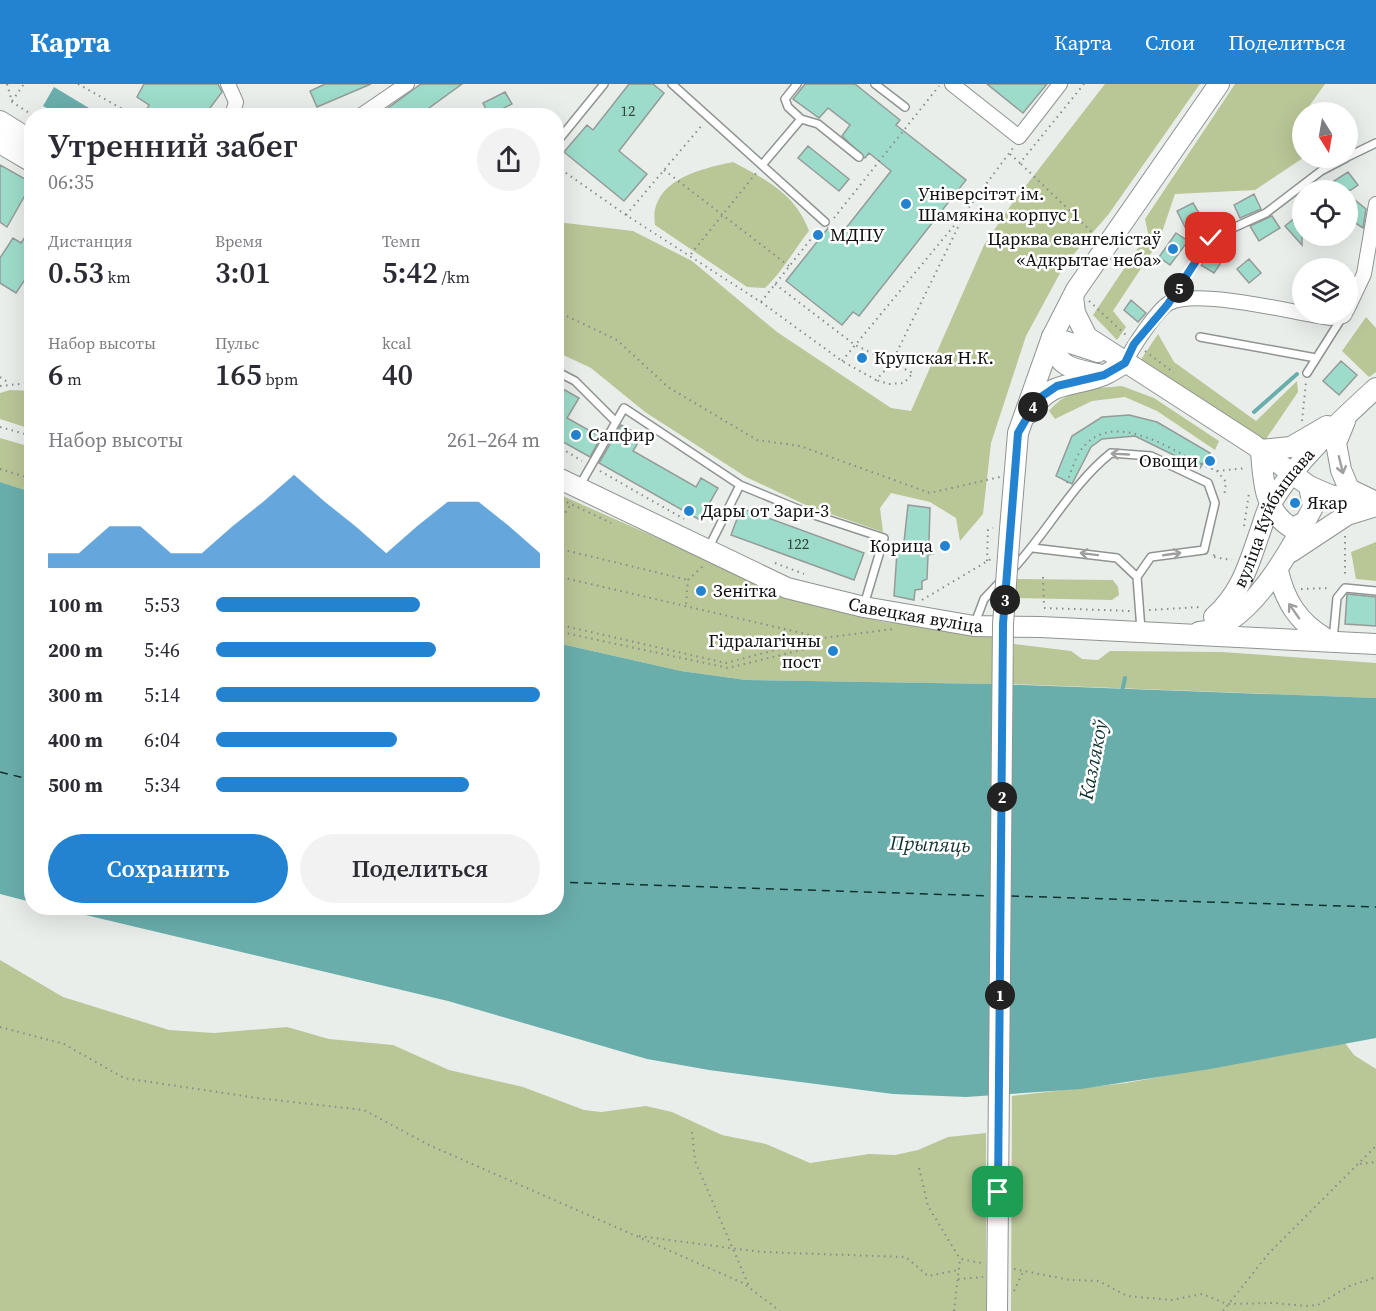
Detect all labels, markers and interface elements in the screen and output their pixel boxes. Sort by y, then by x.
text: Карта [30,23,111,61]
text: Карта [1054,28,1112,57]
text: Слои [1145,28,1195,57]
text: Поделиться [1228,28,1346,57]
house number: 12 [620,100,636,121]
north arrow [1292,102,1358,168]
map controls [1292,102,1358,324]
text: Утренний забег [48,123,298,168]
button: share [477,128,540,191]
text: 06:35 [48,168,94,196]
button: locate [1292,180,1358,246]
place label: Універсітэт ім. Шамякіна корпус 1 [918,181,1080,227]
marker: Універсітэт ім. Шамякіна корпус 1 [899,197,913,211]
pin [1185,212,1236,263]
icon: check [1194,221,1227,254]
place label: МДПУ [830,222,885,247]
place label: Царква евангелістаў «Адкрытае неба» [988,226,1162,272]
marker: МДПУ [811,228,825,242]
text: Дистанция [48,230,132,252]
text: Время [215,230,263,252]
text: Темп [382,230,421,252]
marker: Царква евангелістаў «Адкрытае неба» [1166,242,1180,256]
text: 0.53 [48,252,104,293]
text: 3:01 [215,252,271,293]
text: 5:42 [382,252,438,293]
button: layers [1292,258,1358,324]
text: km [104,266,131,288]
text: /km [438,266,470,288]
pin: 5 [1164,273,1194,303]
text: 5 [1175,277,1183,299]
text: Набор высоты [48,332,156,354]
text: Пульс [215,332,259,354]
text: kcal [382,332,411,354]
place label: Крупская Н.К. [874,345,994,370]
marker: Крупская Н.К. [855,351,869,365]
text: 6 [48,354,64,395]
text: 165 [215,354,262,395]
text: 40 [382,354,413,395]
text: m [64,368,82,390]
text: bpm [262,368,298,390]
pin: 4 [1018,392,1048,422]
text: 4 [1029,396,1037,418]
place label: Сапфир [588,422,655,447]
text: Набор высоты [48,426,183,454]
text: 261–264 m [447,426,540,454]
marker: Сапфир [569,428,583,442]
street label: вуліца Куйбышава [1227,442,1321,592]
one-way arrow [1111,448,1131,459]
place label: Овощи [1139,448,1198,473]
marker: Овощи [1203,454,1217,468]
one-way arrow [1336,455,1347,474]
place label: Якар [1307,490,1348,515]
marker: Якар [1288,496,1302,510]
place label: Дары от Зари-3 [701,498,829,523]
marker: Дары от Зари-3 [682,504,696,518]
house number: 122 [787,533,809,554]
place label: Корица [870,533,934,558]
marker: Корица [938,539,952,553]
one-way arrow [1080,549,1099,560]
one-way arrow [1162,549,1181,560]
place label: Зенітка [713,578,778,603]
marker: Зенітка [694,584,708,598]
pin: 3 [990,585,1020,615]
text: 3 [1001,589,1009,611]
text: 100 m [48,591,103,619]
text: 5:53 [144,591,180,619]
street label: Савецкая вуліца [846,591,984,638]
one-way arrow [1288,604,1300,620]
place label: Гідралагічны пост [708,628,821,674]
text: 200 m [48,636,103,664]
text: 5:46 [144,636,180,664]
marker: Гідралагічны пост [826,644,840,658]
text: 300 m [48,681,103,709]
text: 5:14 [144,681,180,709]
water label: Казлякоў [1071,717,1115,803]
text: 400 m [48,726,103,754]
text: 6:04 [144,726,180,754]
text: 500 m [48,771,103,799]
text: 5:34 [144,771,180,799]
pin: 2 [987,782,1017,812]
text: 2 [998,786,1006,808]
water label: Прыпяць [888,829,971,859]
button: Сохранить [48,834,288,903]
button: Поделиться [300,834,540,903]
pin: 1 [985,980,1015,1010]
text: 1 [996,984,1004,1006]
pin [972,1166,1023,1217]
icon: arrive [981,1175,1014,1208]

